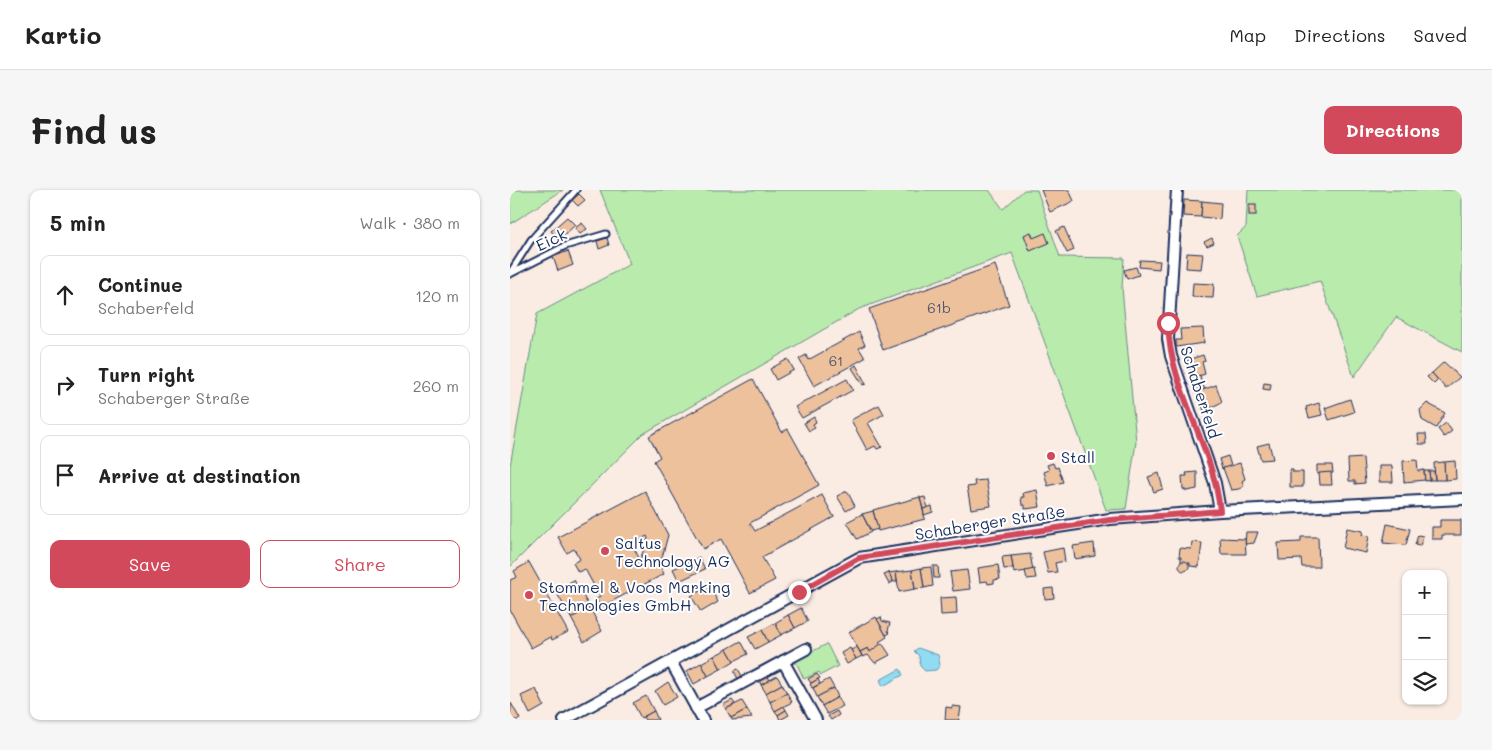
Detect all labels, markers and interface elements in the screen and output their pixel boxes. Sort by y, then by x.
text: Kartio [25,19,101,50]
text: Map [1229,23,1266,47]
text: Directions [1294,23,1386,47]
text: Saved [1414,23,1467,47]
button: Directions [1324,106,1462,154]
text: Find us [30,107,157,153]
text: 5 min [50,209,106,236]
text: Walk · 380 m [359,212,460,233]
street label: Eick [532,223,570,255]
text: Continue [98,272,183,297]
icon: ahead [51,281,79,309]
text: 120 m [415,285,459,306]
text: Schaberfeld [98,297,194,318]
house number: 61b [927,298,951,317]
route start [1157,312,1180,335]
street label: Schaberfeld [1176,343,1226,441]
house number: 61 [829,351,843,370]
text: Turn right [98,362,195,387]
icon: right [51,371,79,399]
text: 260 m [413,375,459,396]
text: Schaberger Straße [98,387,250,408]
place label: Stall [1061,446,1095,467]
marker: Stall [1045,450,1057,462]
icon: arrive [51,461,79,489]
text: Arrive at destination [98,463,301,488]
street label: Schaberger Straße [913,500,1067,544]
place label: Saltus Technology AG [615,532,730,571]
button: Save [50,540,250,588]
button: Share [260,540,460,588]
marker: Saltus Technology AG [599,545,611,557]
map controls [1402,570,1447,705]
button: + [1402,570,1447,615]
place label: Stommel & Voos Marking Technologies GmbH [539,576,730,615]
route end [788,581,811,604]
marker: Stommel & Voos Marking Technologies GmbH [523,589,535,601]
button: − [1402,615,1447,660]
button: layers [1402,660,1447,705]

